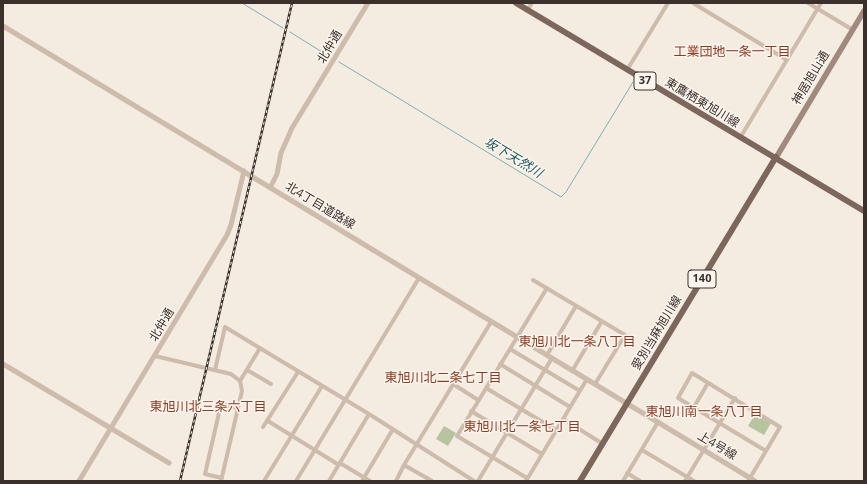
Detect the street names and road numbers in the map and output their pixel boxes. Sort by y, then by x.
street label: 北仲通 [315,28,345,66]
street label: 神居旭山通 [789,49,833,107]
road number: 37 [634,72,656,90]
street label: 東鷹栖東旭川線 [662,75,742,131]
street label: 北4丁目道路線 [282,180,358,232]
road number: 140 [688,270,716,288]
street label: 愛別当麻旭川線 [629,293,685,373]
street label: 北仲通 [147,306,177,344]
street label: 上4号線 [695,429,739,463]

